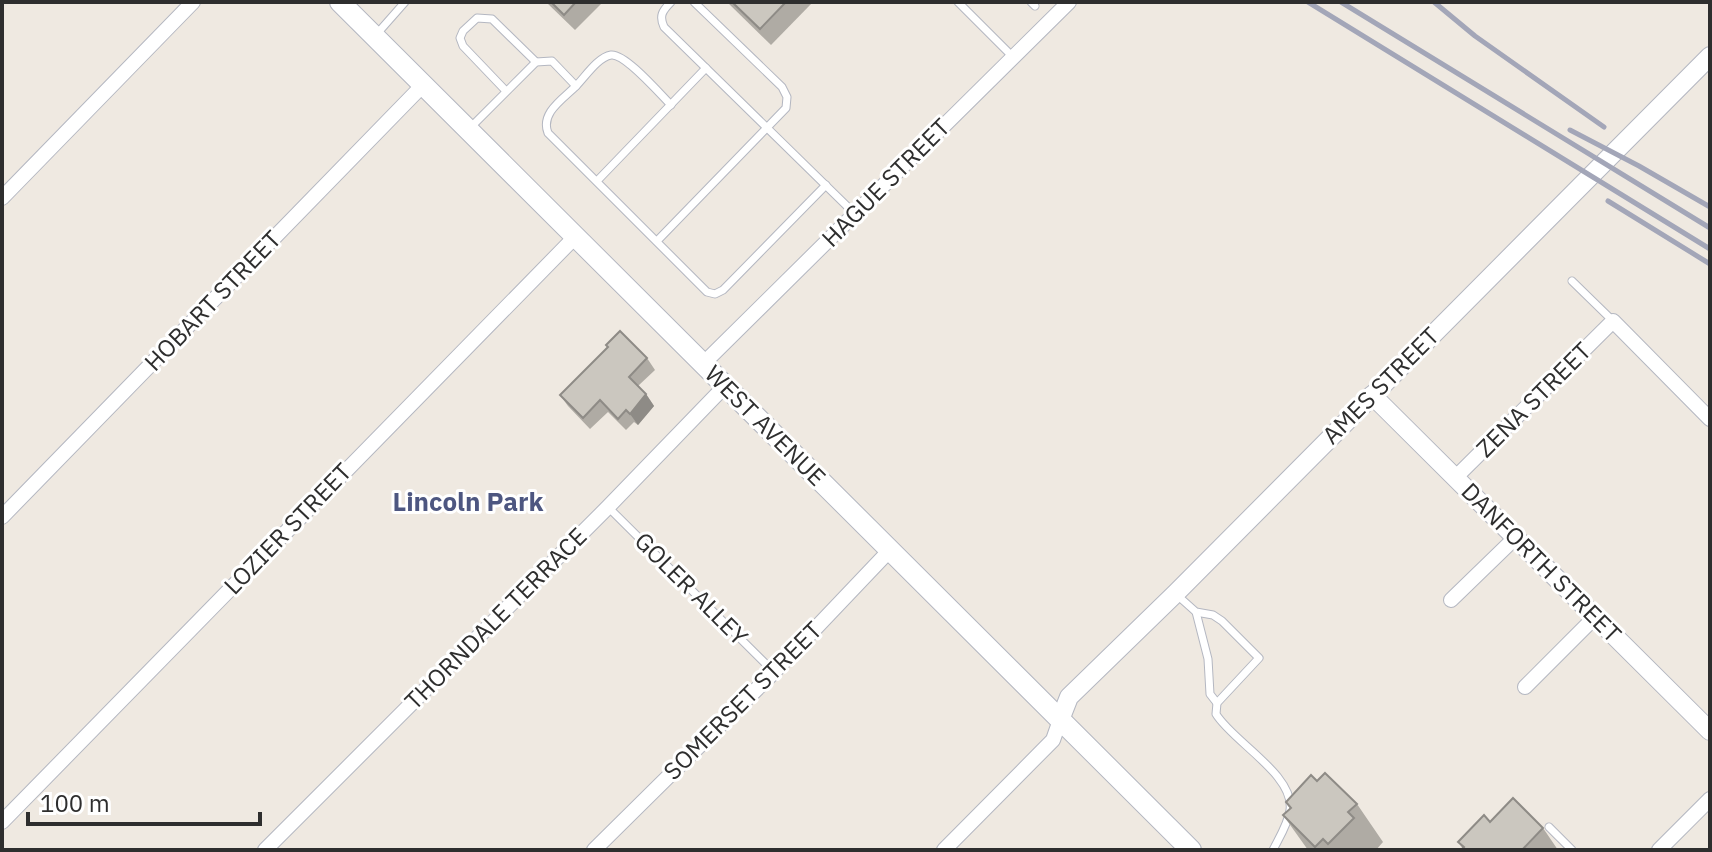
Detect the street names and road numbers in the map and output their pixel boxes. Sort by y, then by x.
street label: HAGUE STREET [814,111,957,253]
street label: HOBART STREET [137,223,288,377]
street label: AMES STREET [1315,320,1446,451]
street label: ZENA STREET [1469,335,1598,464]
street label: WEST AVENUE [698,358,833,493]
street label: LOZIER STREET [216,456,358,601]
street label: DANFORTH STREET [1455,475,1629,649]
street label: THORNDALE TERRACE [397,520,593,716]
street label: GOLER ALLEY [628,525,755,652]
street label: SOMERSET STREET [656,614,829,786]

